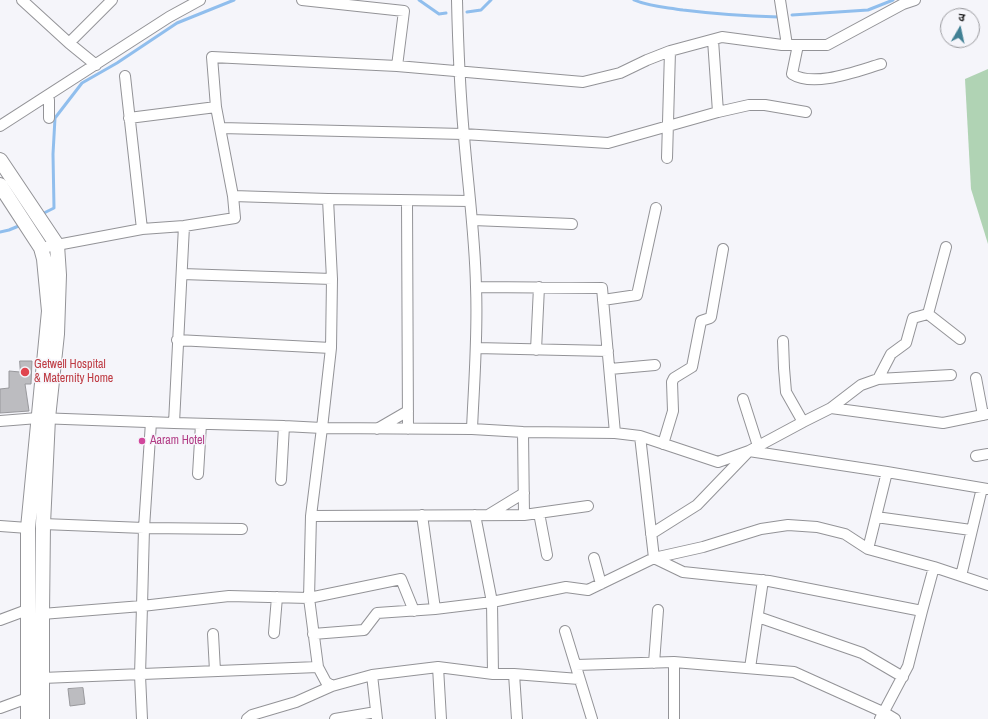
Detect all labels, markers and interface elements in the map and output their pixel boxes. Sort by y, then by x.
north arrow [940,8,980,48]
text: उ [957,10,966,25]
place label: Getwell Hospital & Maternity Home [34,358,113,386]
marker: Getwell Hospital & Maternity Home [19,366,31,378]
place label: Aaram Hotel [150,434,205,448]
marker: Aaram Hotel [137,436,147,446]

